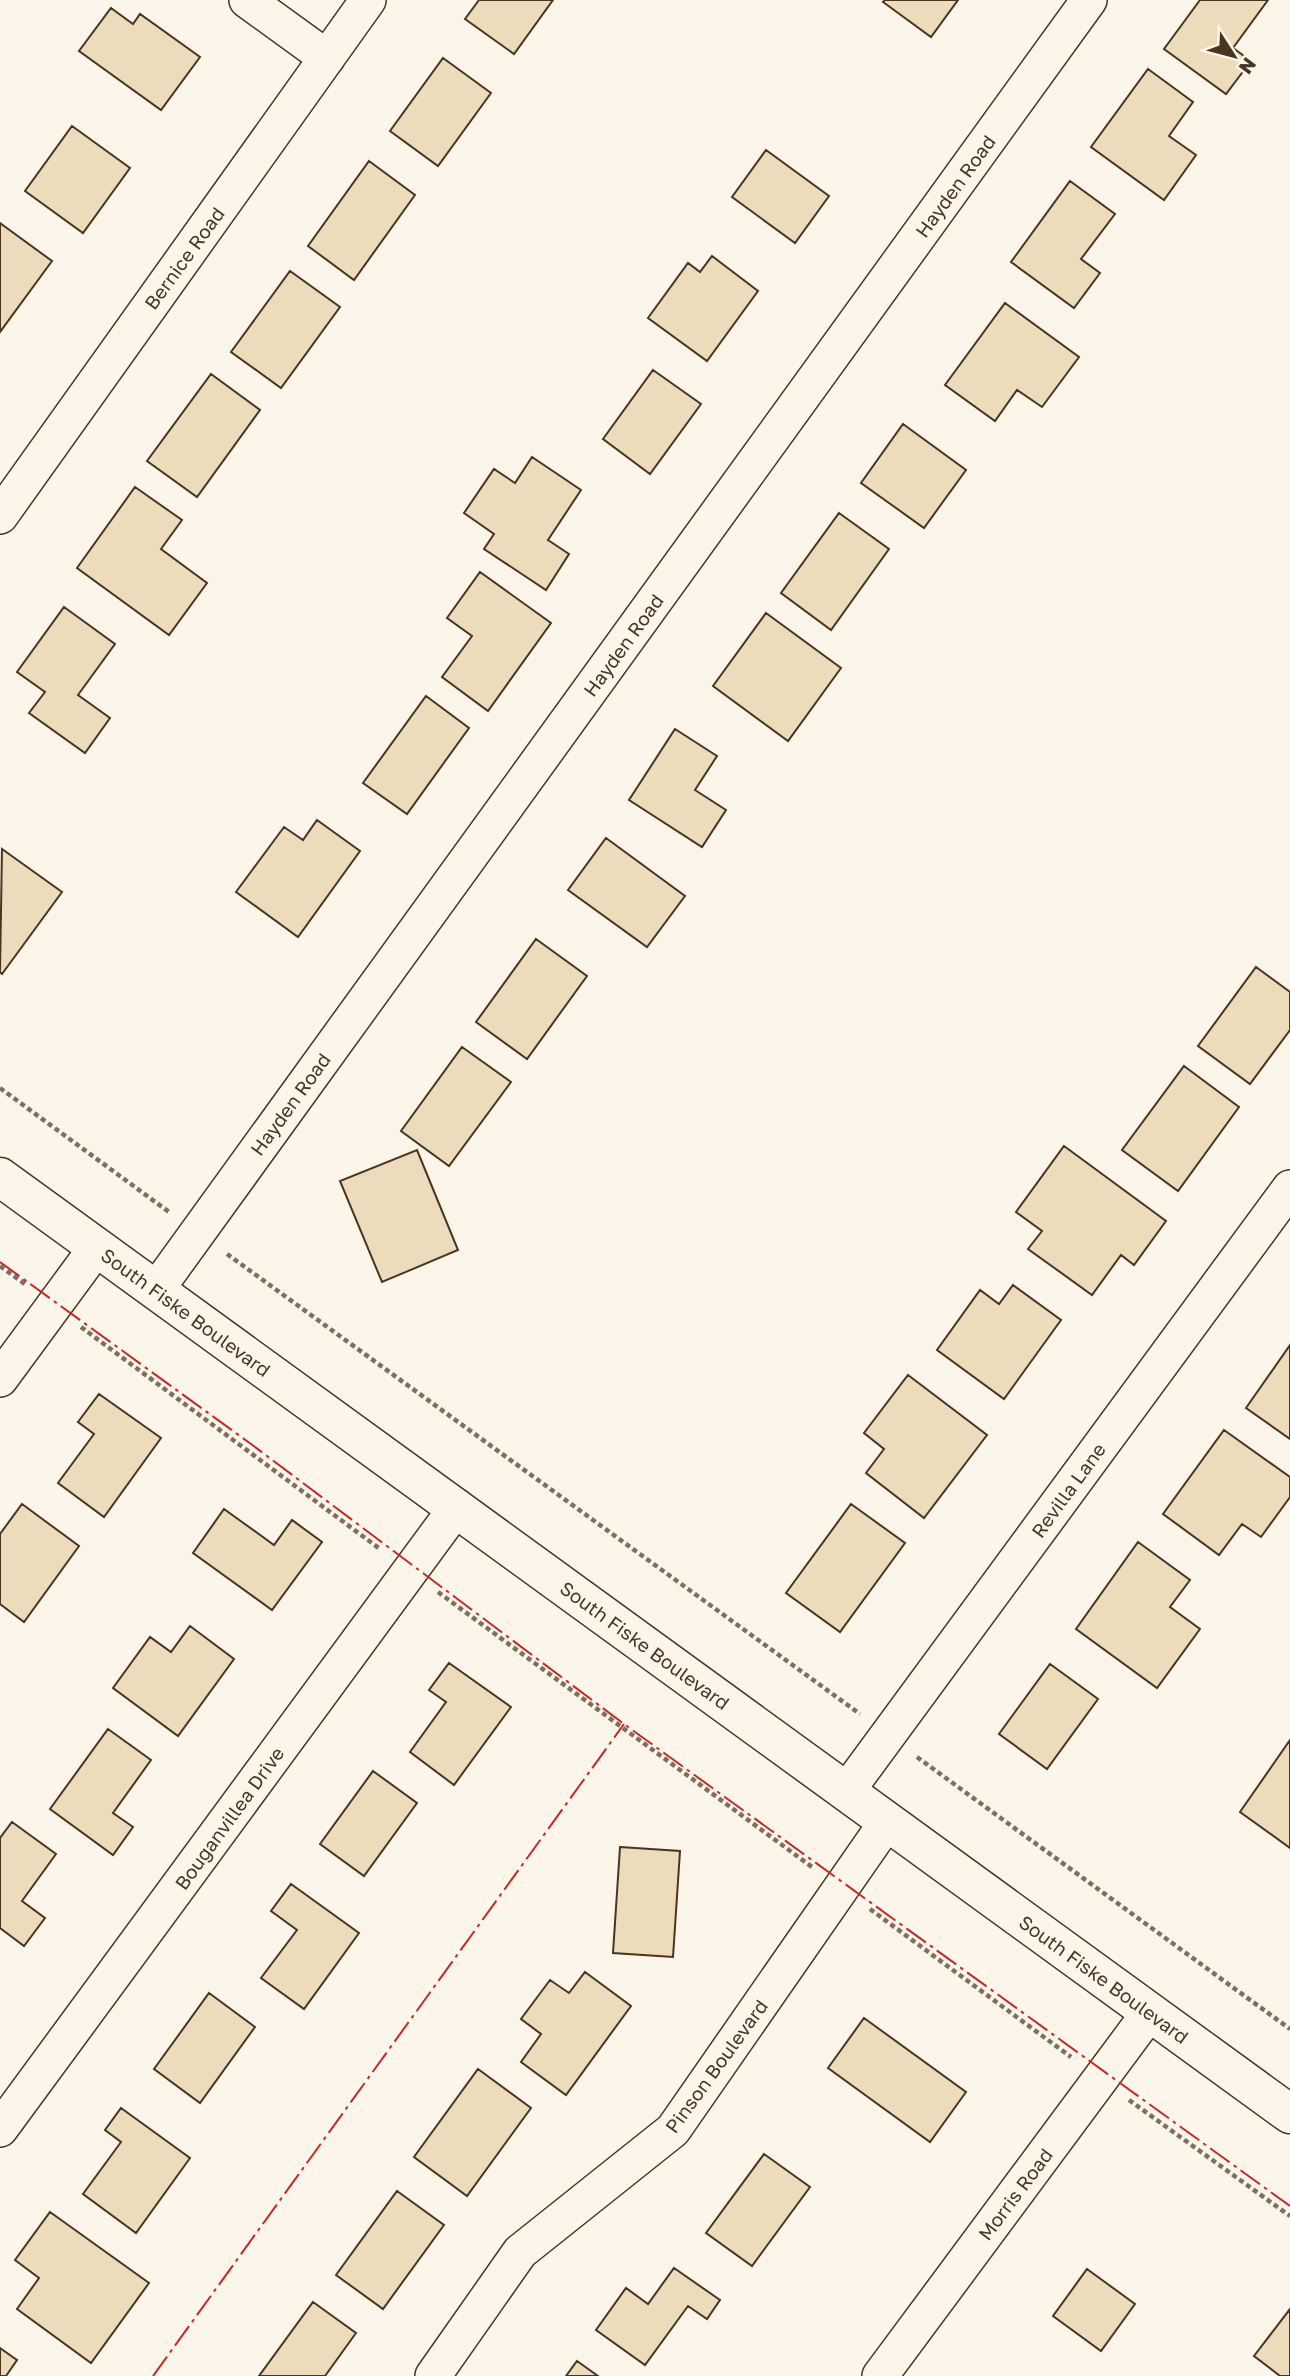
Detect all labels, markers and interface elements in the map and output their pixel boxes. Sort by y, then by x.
north arrow [1199,21,1269,91]
text: N [1235,54,1262,79]
street label: Hayden Road [910,130,1000,242]
street label: Bernice Road [139,202,229,314]
street label: Hayden Road [578,589,668,701]
street label: Hayden Road [245,1048,335,1160]
street label: South Fiske Boulevard [97,1243,275,1381]
street label: Revilla Lane [1026,1438,1110,1542]
street label: South Fiske Boulevard [556,1576,734,1714]
street label: Bouganvillea Drive [170,1742,288,1894]
street label: South Fiske Boulevard [1015,1910,1193,2048]
street label: Pinson Boulevard [660,1995,772,2137]
street label: Morris Road [973,2144,1057,2244]

